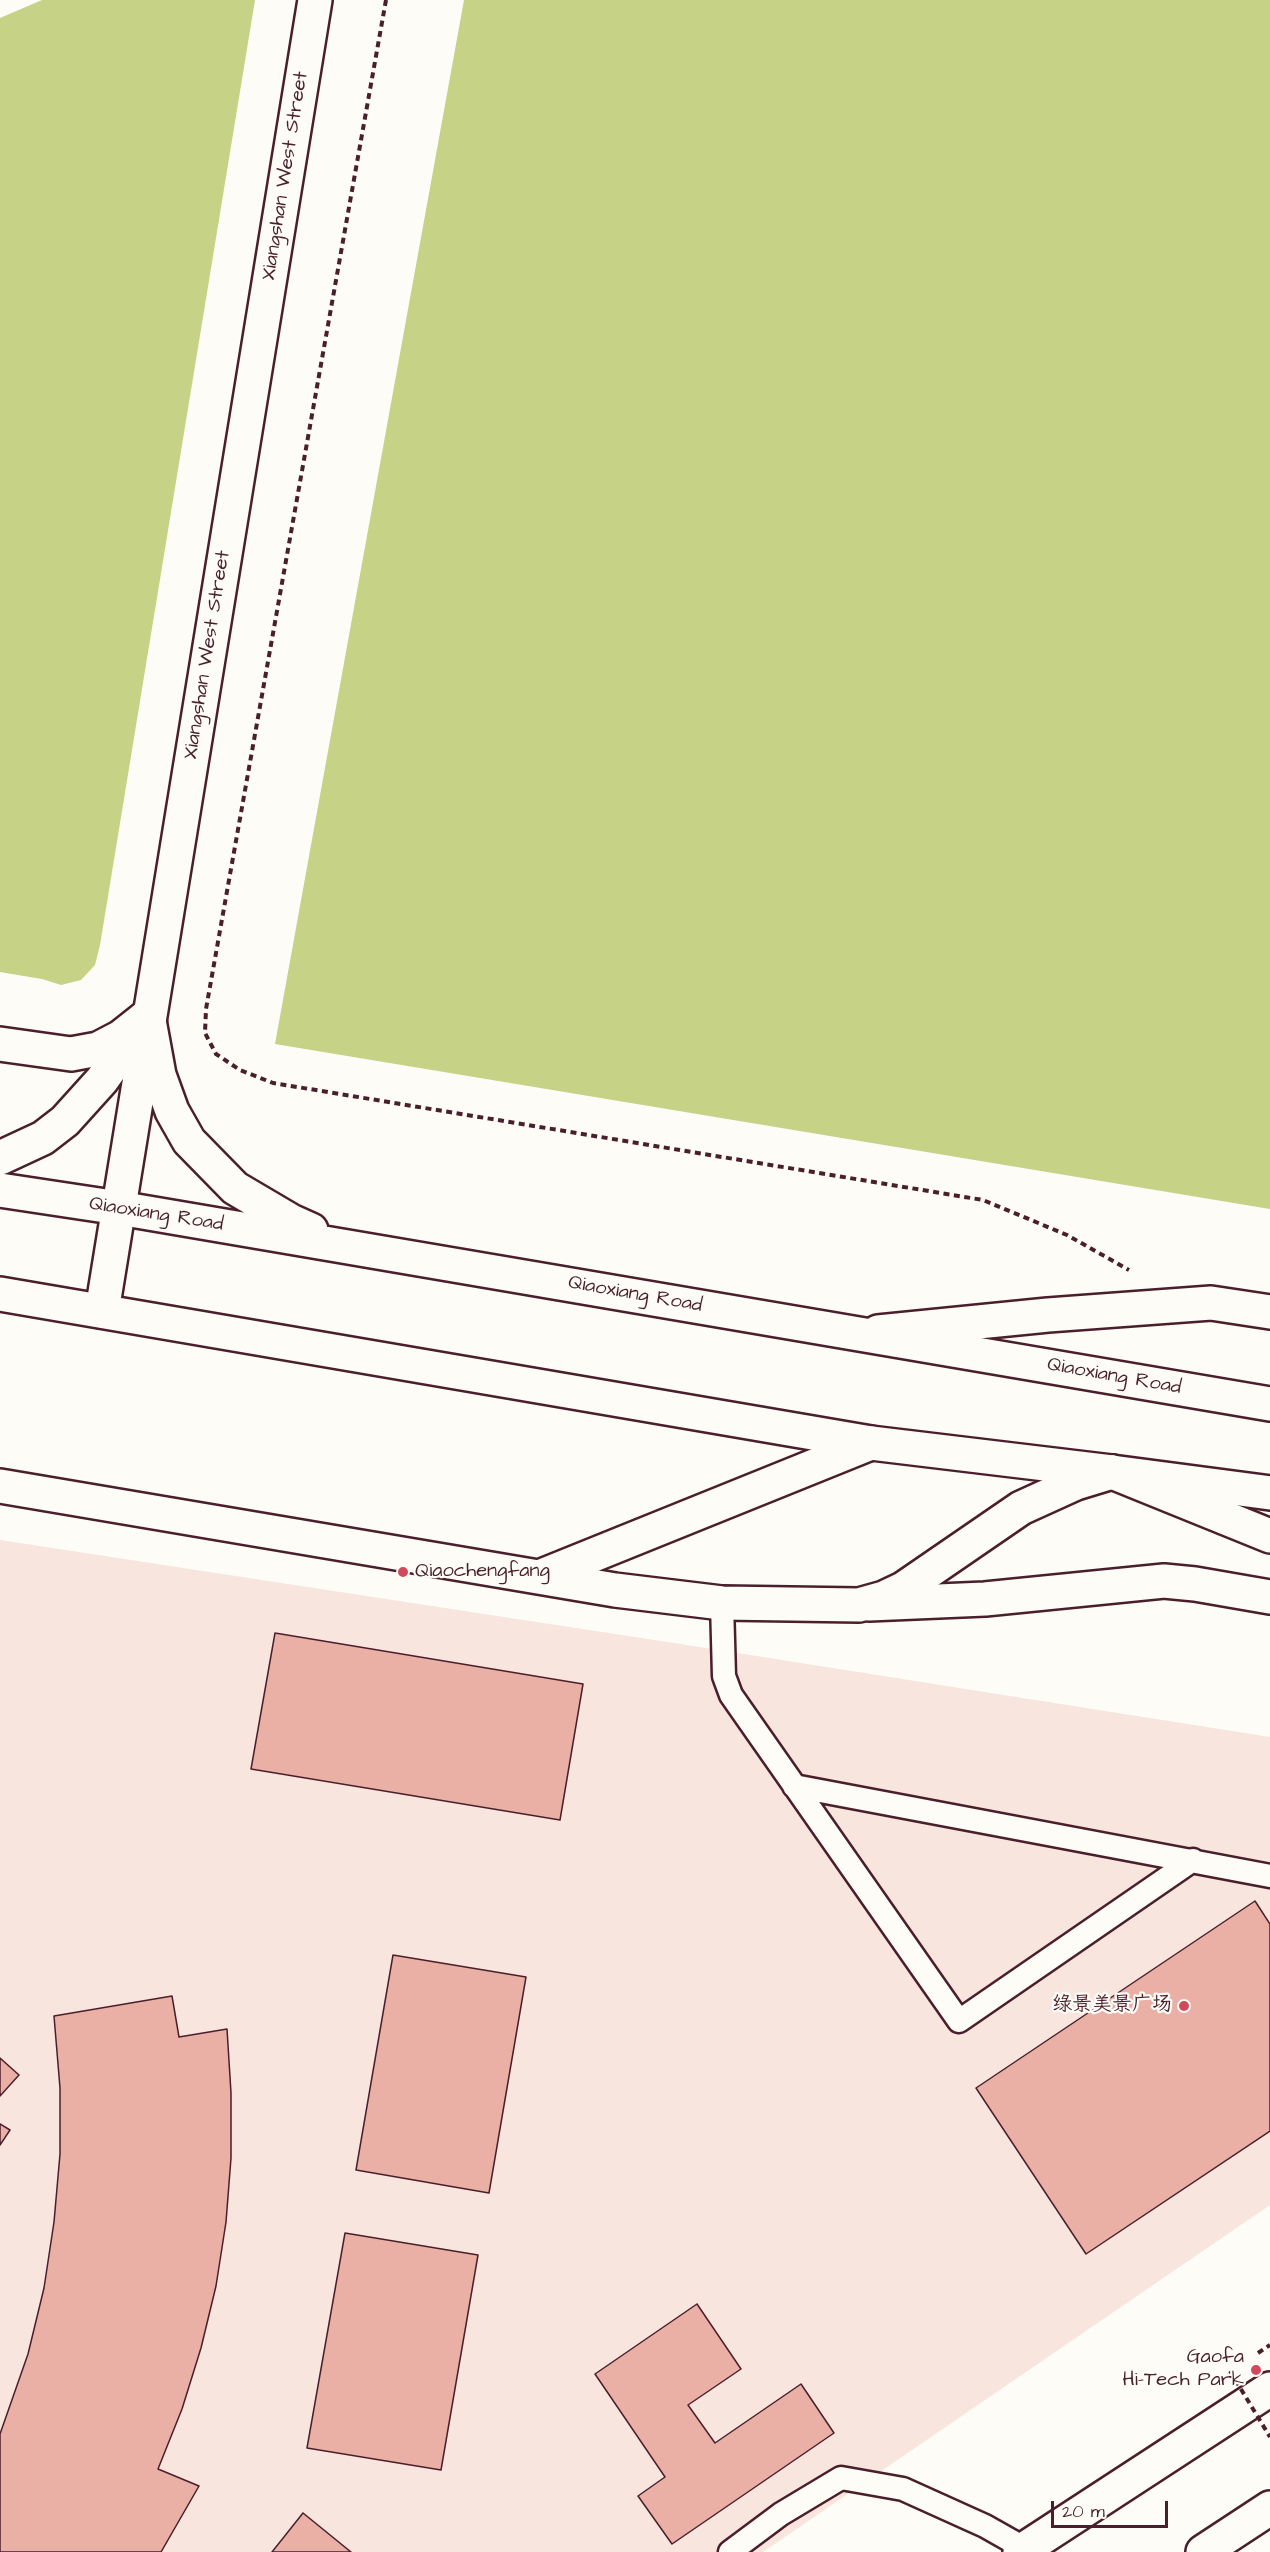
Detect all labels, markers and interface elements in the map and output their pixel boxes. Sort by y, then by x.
street label: Xiangshan West Street [258,70,314,282]
street label: Xiangshan West Street [180,549,236,761]
street label: Qiaoxiang Road [87,1193,225,1237]
street label: Qiaoxiang Road [566,1271,704,1319]
street label: Qiaoxiang Road [1045,1353,1183,1401]
place label: Qiaochengfang [415,1560,550,1584]
marker: Qiaochengfang [396,1565,410,1579]
place label: 绿景美景广场 [1052,1994,1172,2018]
marker: 绿景美景广场 [1177,1999,1191,2013]
place label: Gaofa Hi-Tech Park [1123,2346,1244,2393]
marker: Gaofa Hi-Tech Park [1249,2363,1263,2377]
scale bar [1054,2489,1171,2527]
text: 20 m [1062,2499,1105,2524]

